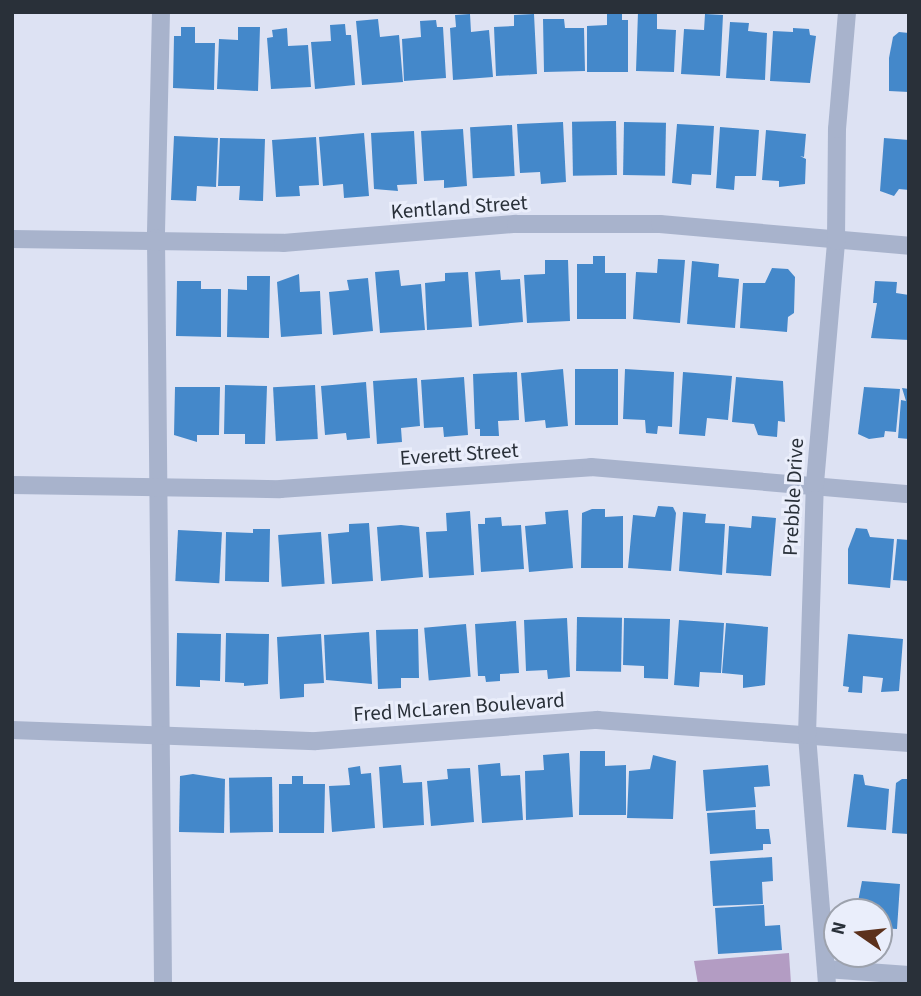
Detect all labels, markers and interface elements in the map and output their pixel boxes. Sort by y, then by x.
street label: Kentland Street [390,190,528,224]
street label: Everett Street [399,437,519,471]
street label: Prebble Drive [777,437,809,557]
street label: Fred McLaren Boulevard [352,687,566,727]
north arrow [823,898,893,968]
text: N [824,919,854,938]

